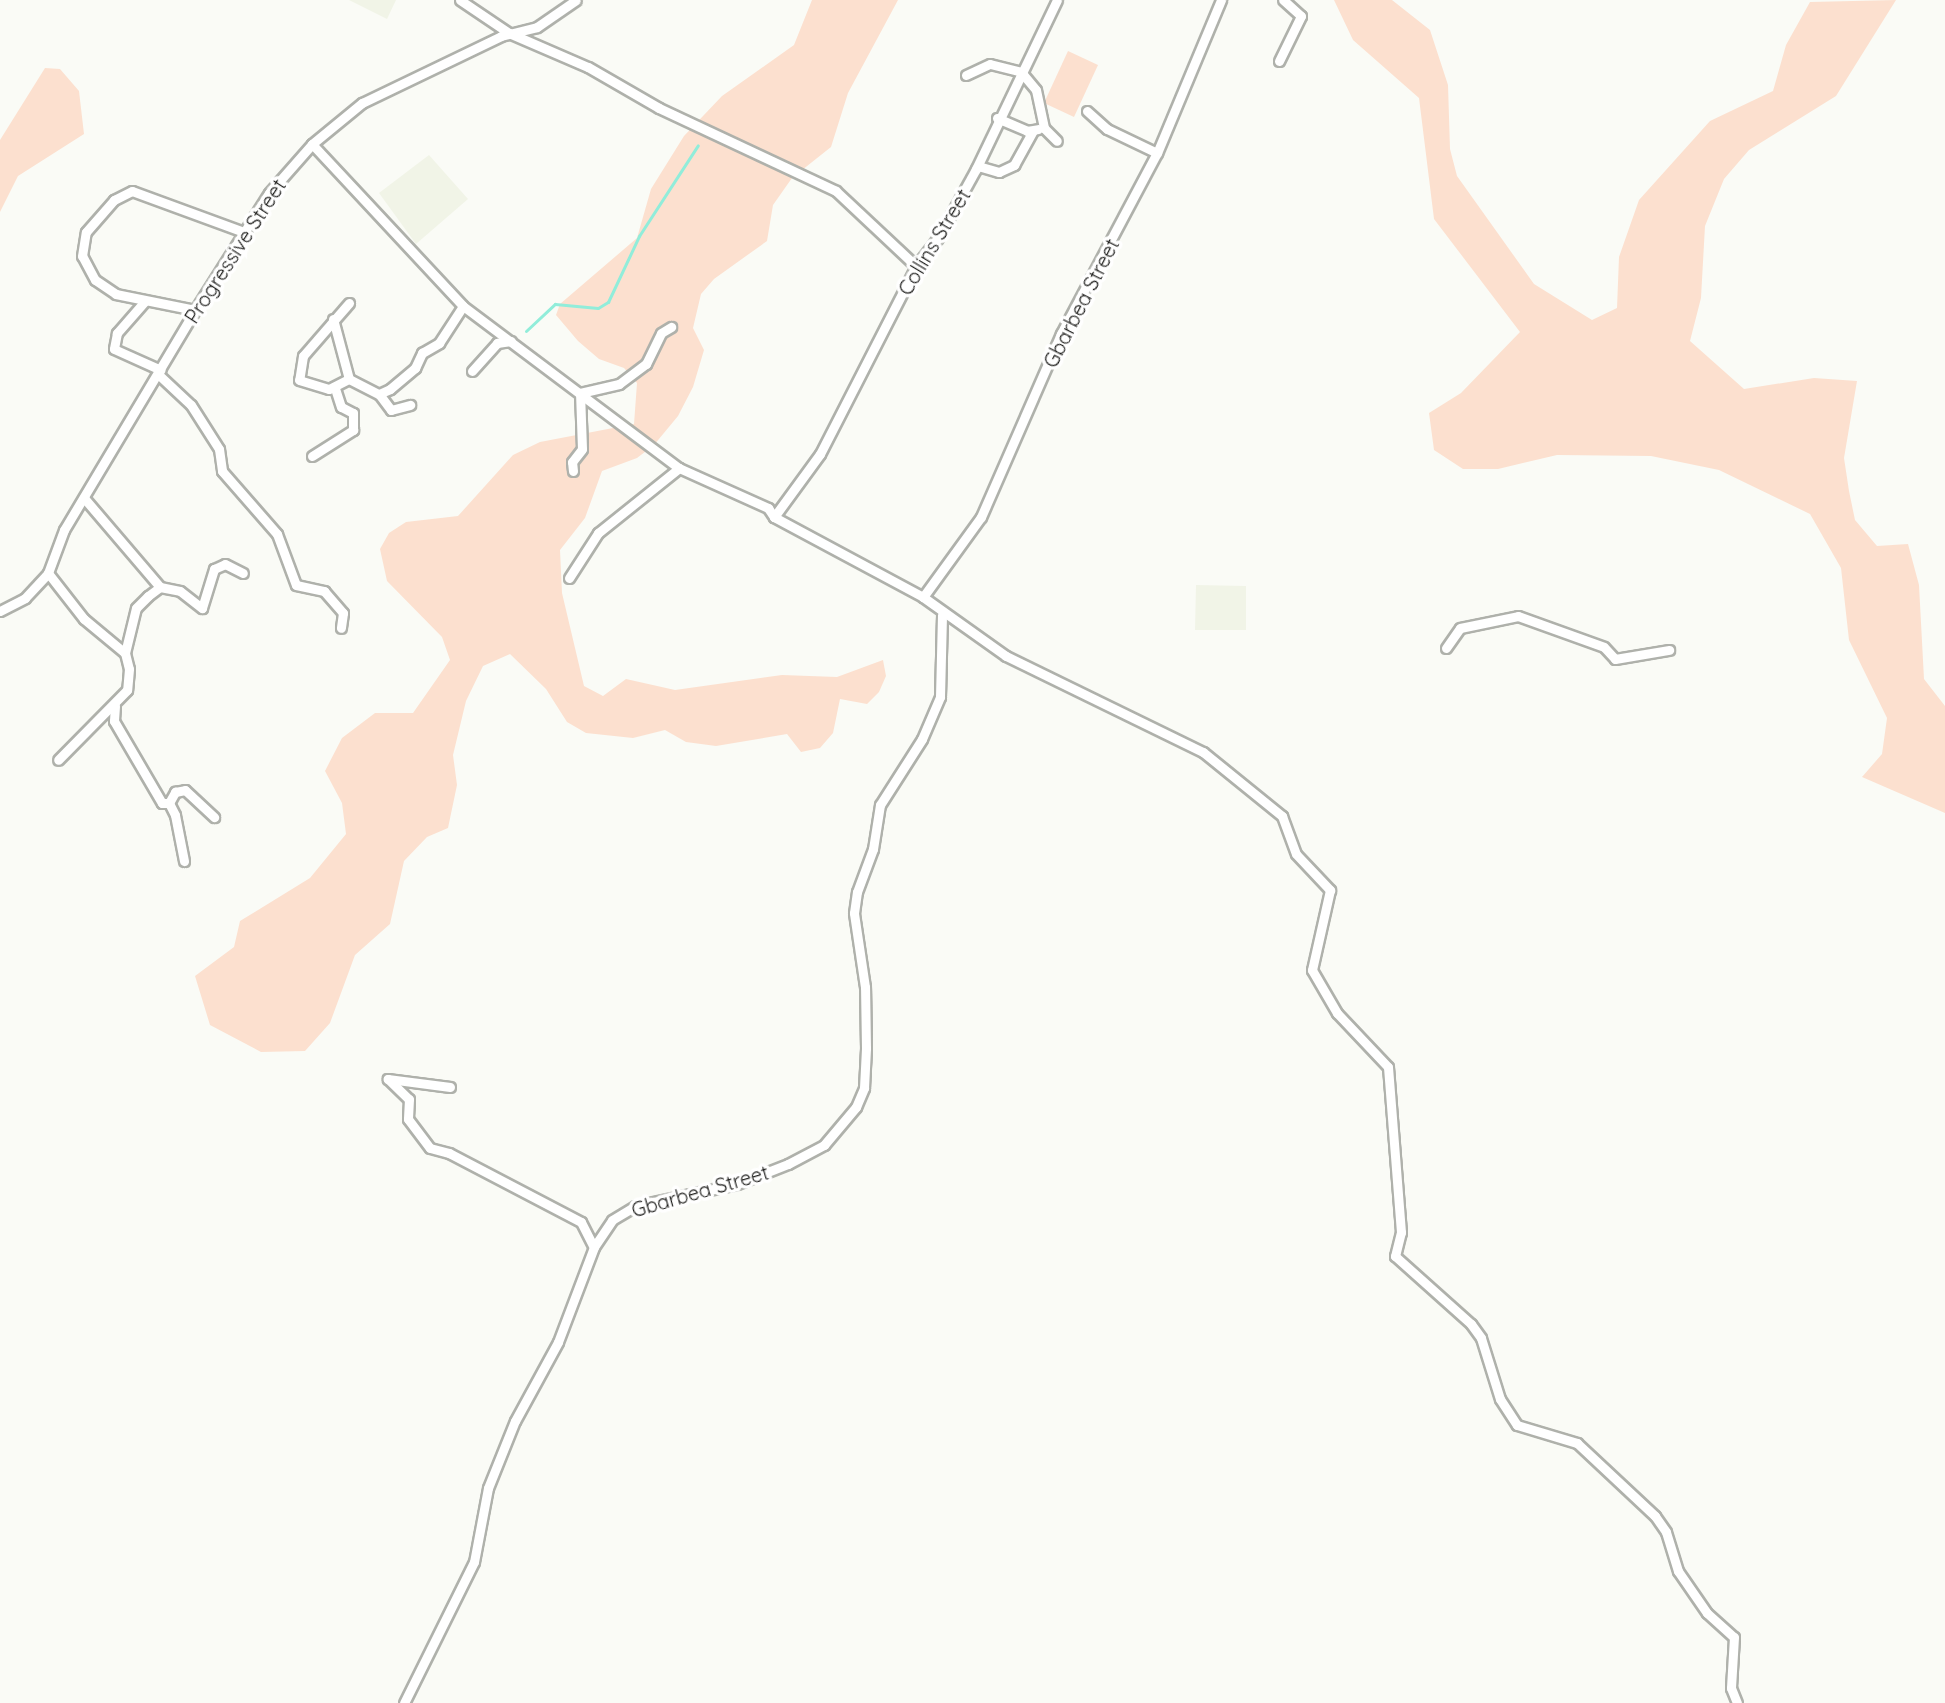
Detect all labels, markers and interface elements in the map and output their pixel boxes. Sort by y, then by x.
street label: Progressive Street [179,174,291,328]
street label: Collins Street [893,185,975,299]
street label: Gbarbea Street [1038,234,1124,372]
street label: Gbarbea Street [629,1160,771,1222]

